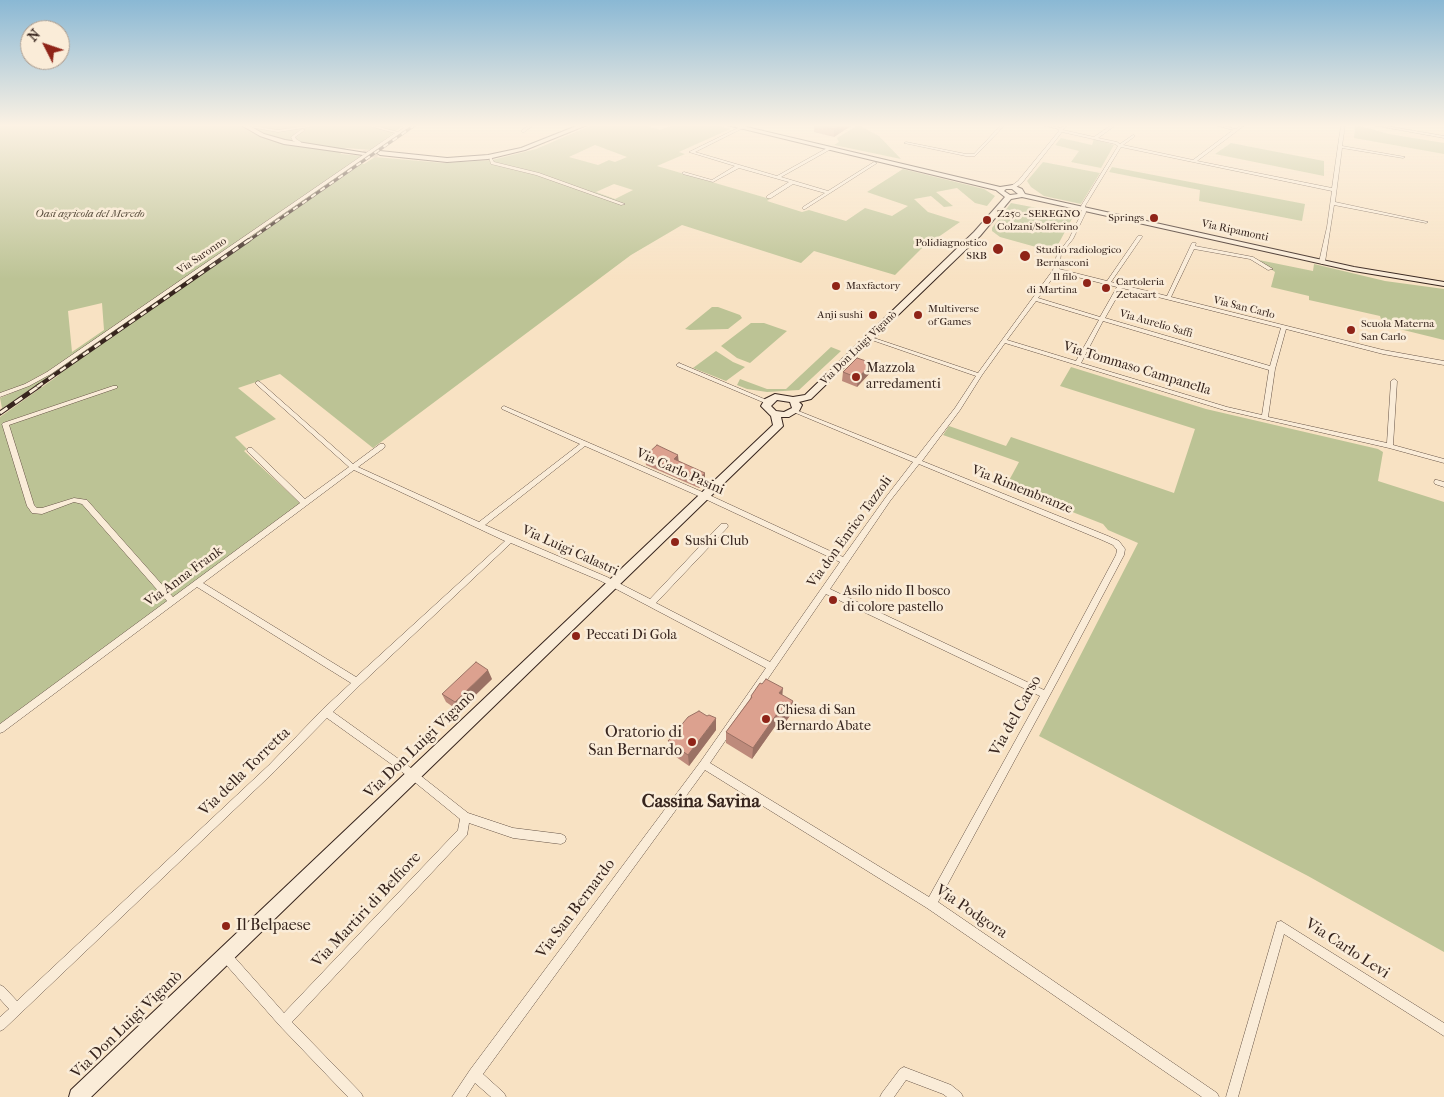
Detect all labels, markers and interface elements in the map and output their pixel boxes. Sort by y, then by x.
north arrow [20,20,70,70]
text: N [24,26,44,45]
park label: Oasi agricola del Meredo [35,207,145,221]
place label: Z250 - SEREGNO Colzani/Solferino [997,207,1080,233]
place label: Springs [1108,211,1144,225]
marker: Springs [1148,212,1160,224]
marker: Z250 - SEREGNO Colzani/Solferino [981,214,993,226]
street label: Via Ripamonti [1200,217,1270,245]
street label: Via Saronno [175,235,229,277]
place label: Polidiagnostico SRB [915,236,987,262]
marker: Polidiagnostico SRB [991,242,1005,256]
place label: Studio radiologico Bernasconi [1036,243,1121,269]
marker: Studio radiologico Bernasconi [1018,249,1032,263]
place label: Il filo di Martina [1027,270,1077,296]
place label: Cartoleria Zetacart [1116,275,1164,301]
marker: Il filo di Martina [1081,277,1093,289]
place label: Maxfactory [846,279,900,293]
marker: Maxfactory [830,280,842,292]
marker: Cartoleria Zetacart [1100,282,1112,294]
street label: Via San Carlo [1212,294,1276,322]
place label: Multiverse of Games [928,302,979,328]
street label: Via Aurelio Saffi [1118,307,1194,341]
place label: Anji sushi [817,308,863,322]
street label: Via Don Luigi Viganò [818,308,900,388]
marker: Anji sushi [867,309,879,321]
marker: Multiverse of Games [912,309,924,321]
place label: Scuola Materna San Carlo [1361,317,1434,343]
marker: Scuola Materna San Carlo [1345,324,1357,336]
street label: Via Tommaso Campanella [1061,339,1213,399]
place label: Mazzola arredamenti [866,361,941,394]
marker: Mazzola arredamenti [850,371,862,383]
street label: Via Carlo Pasini [633,445,727,499]
street label: Via Rimembranze [969,462,1075,518]
street label: Via don Enrico Tazzoli [804,473,896,591]
street label: Via Luigi Calastri [519,522,621,580]
place label: Sushi Club [685,534,749,550]
marker: Sushi Club [669,536,681,548]
street label: Via Anna Frank [142,543,226,611]
place label: Asilo nido Il bosco di colore pastello [843,584,950,616]
marker: Asilo nido Il bosco di colore pastello [827,594,839,606]
place label: Peccati Di Gola [586,628,677,644]
marker: Peccati Di Gola [570,630,582,642]
street label: Via del Carso [986,672,1046,760]
street label: Via Don Luigi Viganò [360,687,480,803]
place label: Chiesa di San Bernardo Abate [776,703,871,736]
marker: Chiesa di San Bernardo Abate [760,713,772,725]
place label: Oratorio di San Bernardo [588,723,682,761]
street label: Via della Torretta [195,724,295,820]
marker: Oratorio di San Bernardo [686,736,698,748]
district label: Cassina Savina [642,791,760,813]
street label: Via Martiri di Belfiore [308,848,426,972]
street label: Via San Bernardo [532,855,620,963]
street label: Via Podgora [931,881,1011,943]
street label: Via Carlo Levi [1301,915,1393,983]
place label: Il Belpaese [236,916,311,936]
marker: Il Belpaese [220,920,232,932]
street label: Via Don Luigi Viganò [67,967,187,1083]

